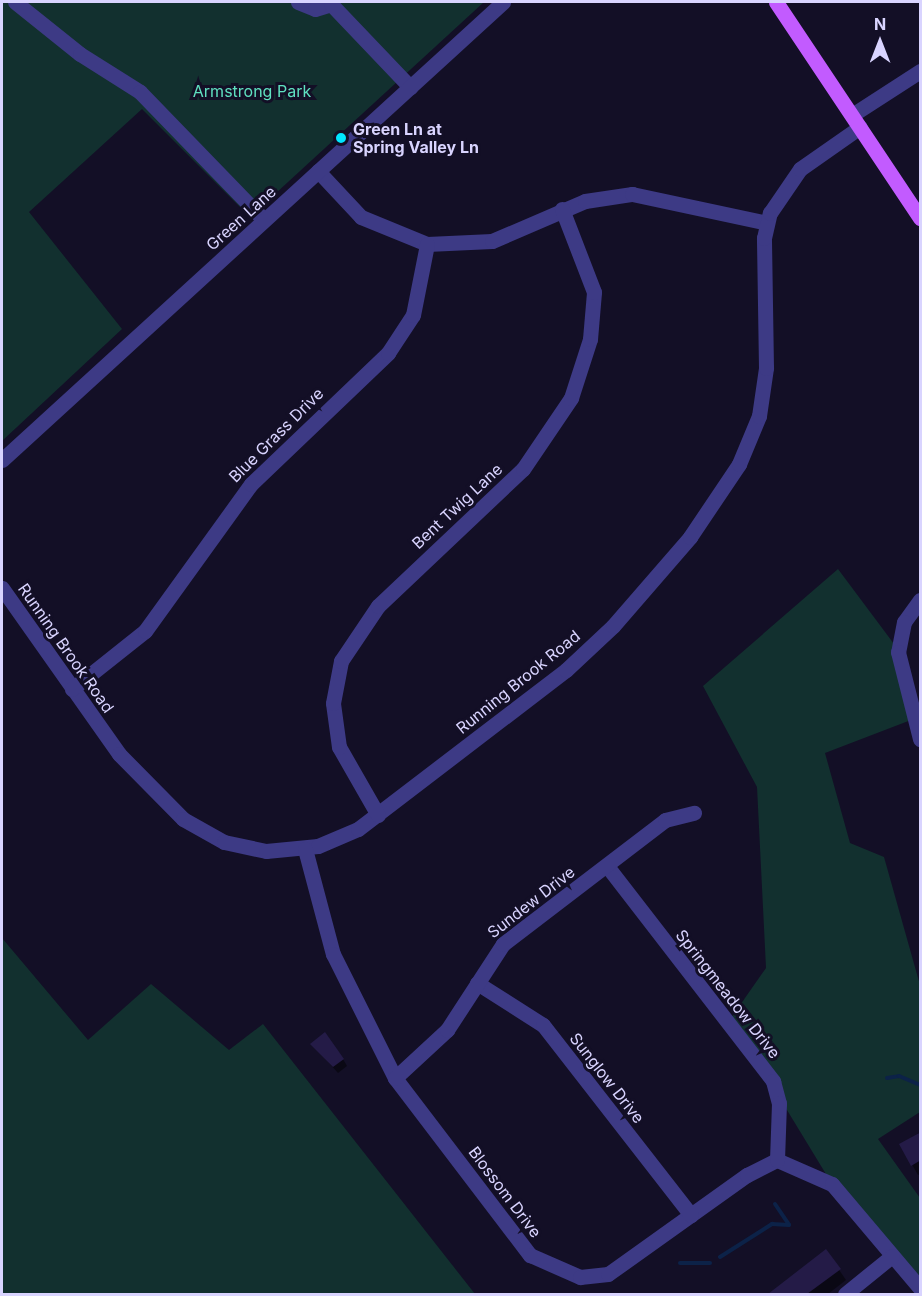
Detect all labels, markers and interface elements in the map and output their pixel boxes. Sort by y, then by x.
north arrow [850,12,910,72]
text: N [874,14,886,34]
park label: Armstrong Park [193,81,311,101]
place label: Green Ln at Spring Valley Ln [353,119,479,157]
marker: Green Ln at Spring Valley Ln [334,131,348,145]
street label: Green Lane [202,182,280,254]
street label: Blue Grass Drive [225,384,327,486]
street label: Bent Twig Lane [408,459,506,553]
street label: Running Brook Road [14,580,118,716]
street label: Running Brook Road [452,626,584,738]
street label: Sundew Drive [484,862,578,942]
street label: Springmeadow Drive [672,926,784,1062]
street label: Sunglow Drive [566,1029,648,1127]
street label: Blossom Drive [465,1143,545,1241]

